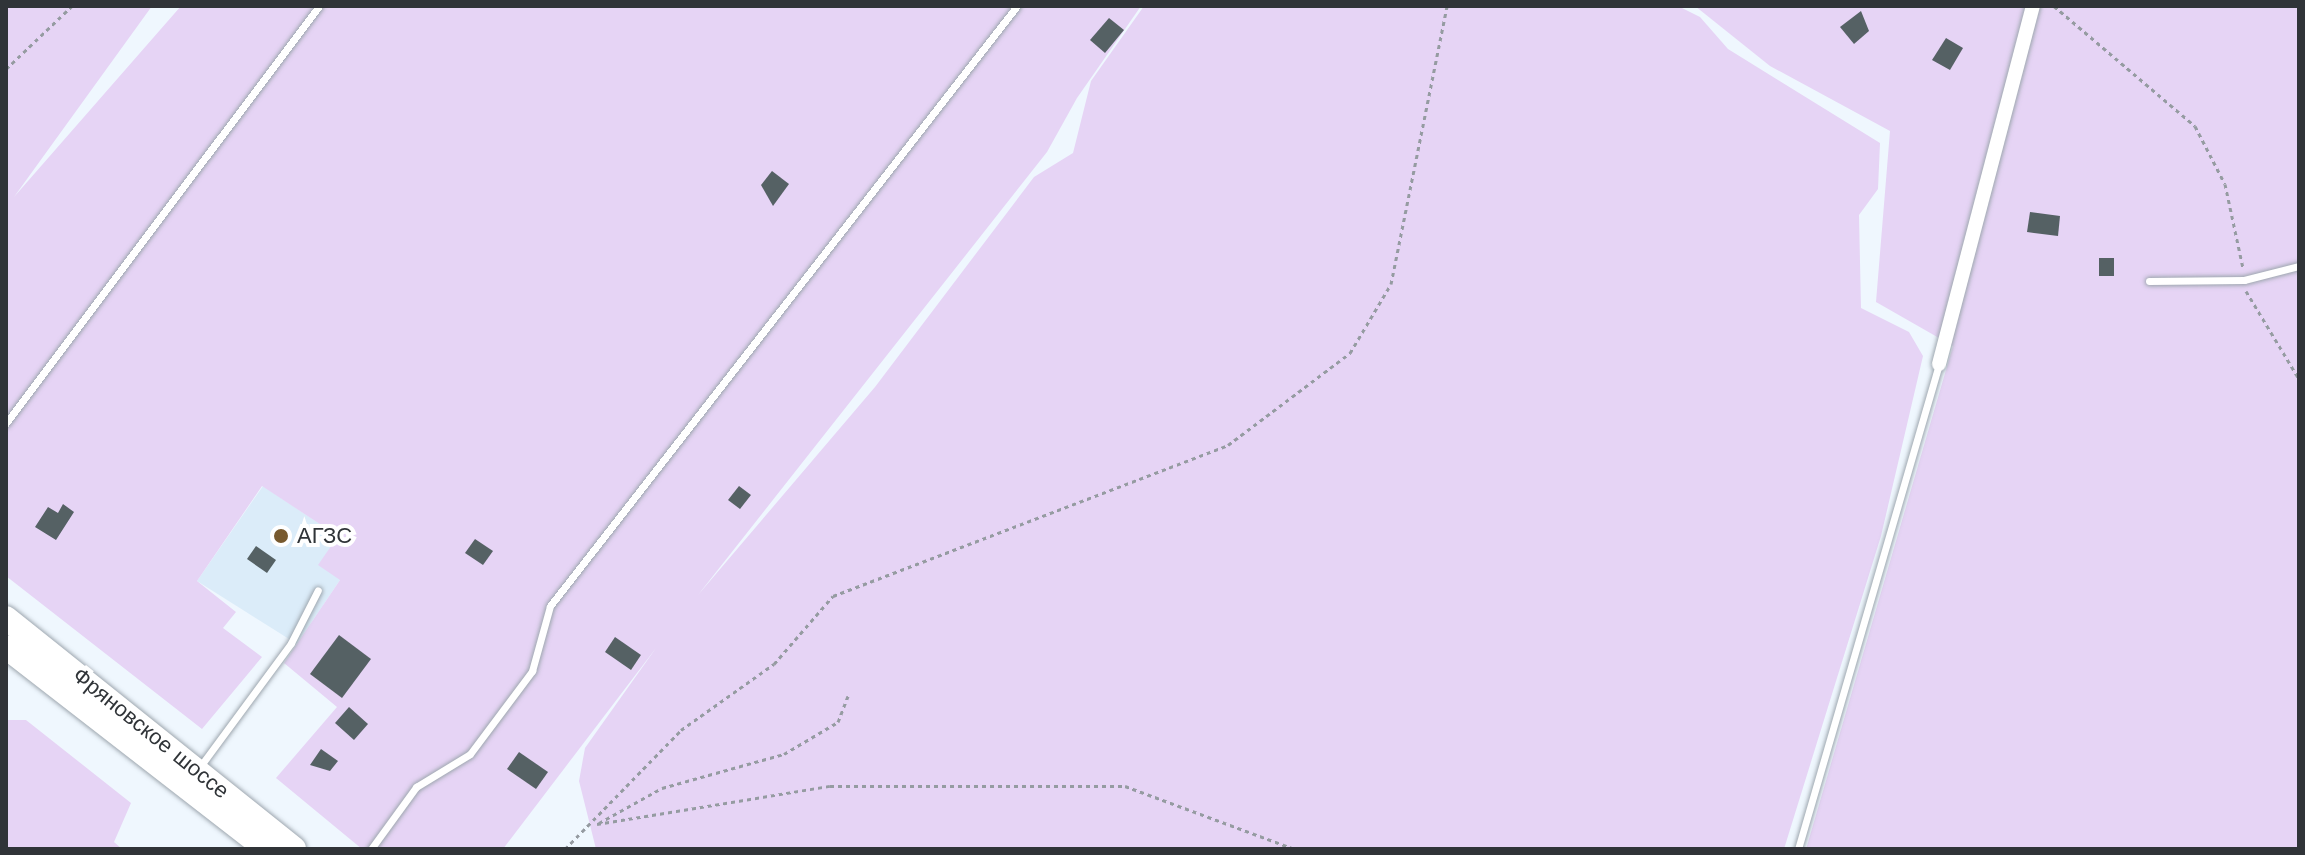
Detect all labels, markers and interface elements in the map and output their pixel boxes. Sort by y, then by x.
place label: АГЗС [297,523,352,549]
marker: АГЗС [272,527,290,545]
street label: Фряновское шоссе [68,662,234,804]

